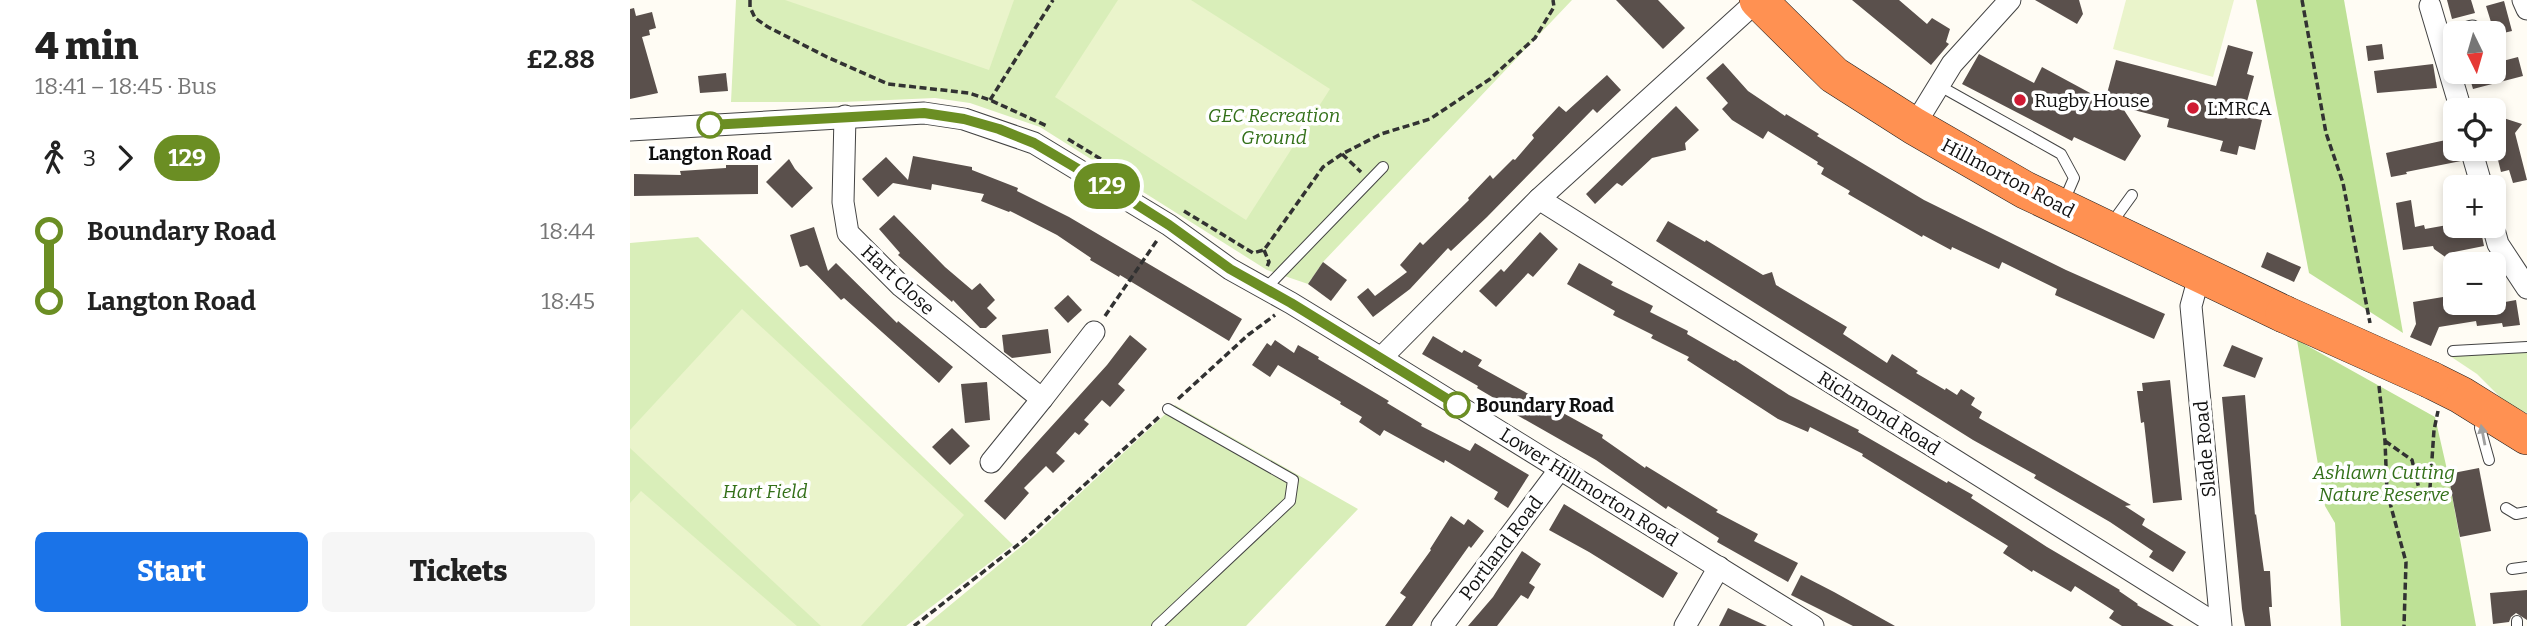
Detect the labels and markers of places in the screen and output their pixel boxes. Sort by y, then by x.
place label: Rugby House [2034,89,2150,112]
marker: Rugby House [2012,92,2028,108]
place label: LMRCA [2207,97,2272,120]
marker: LMRCA [2185,100,2201,116]
marker: Langton Road [697,112,723,138]
place label: Langton Road [648,142,772,165]
marker: Boundary Road [1444,392,1470,418]
place label: Boundary Road [1476,394,1615,417]

